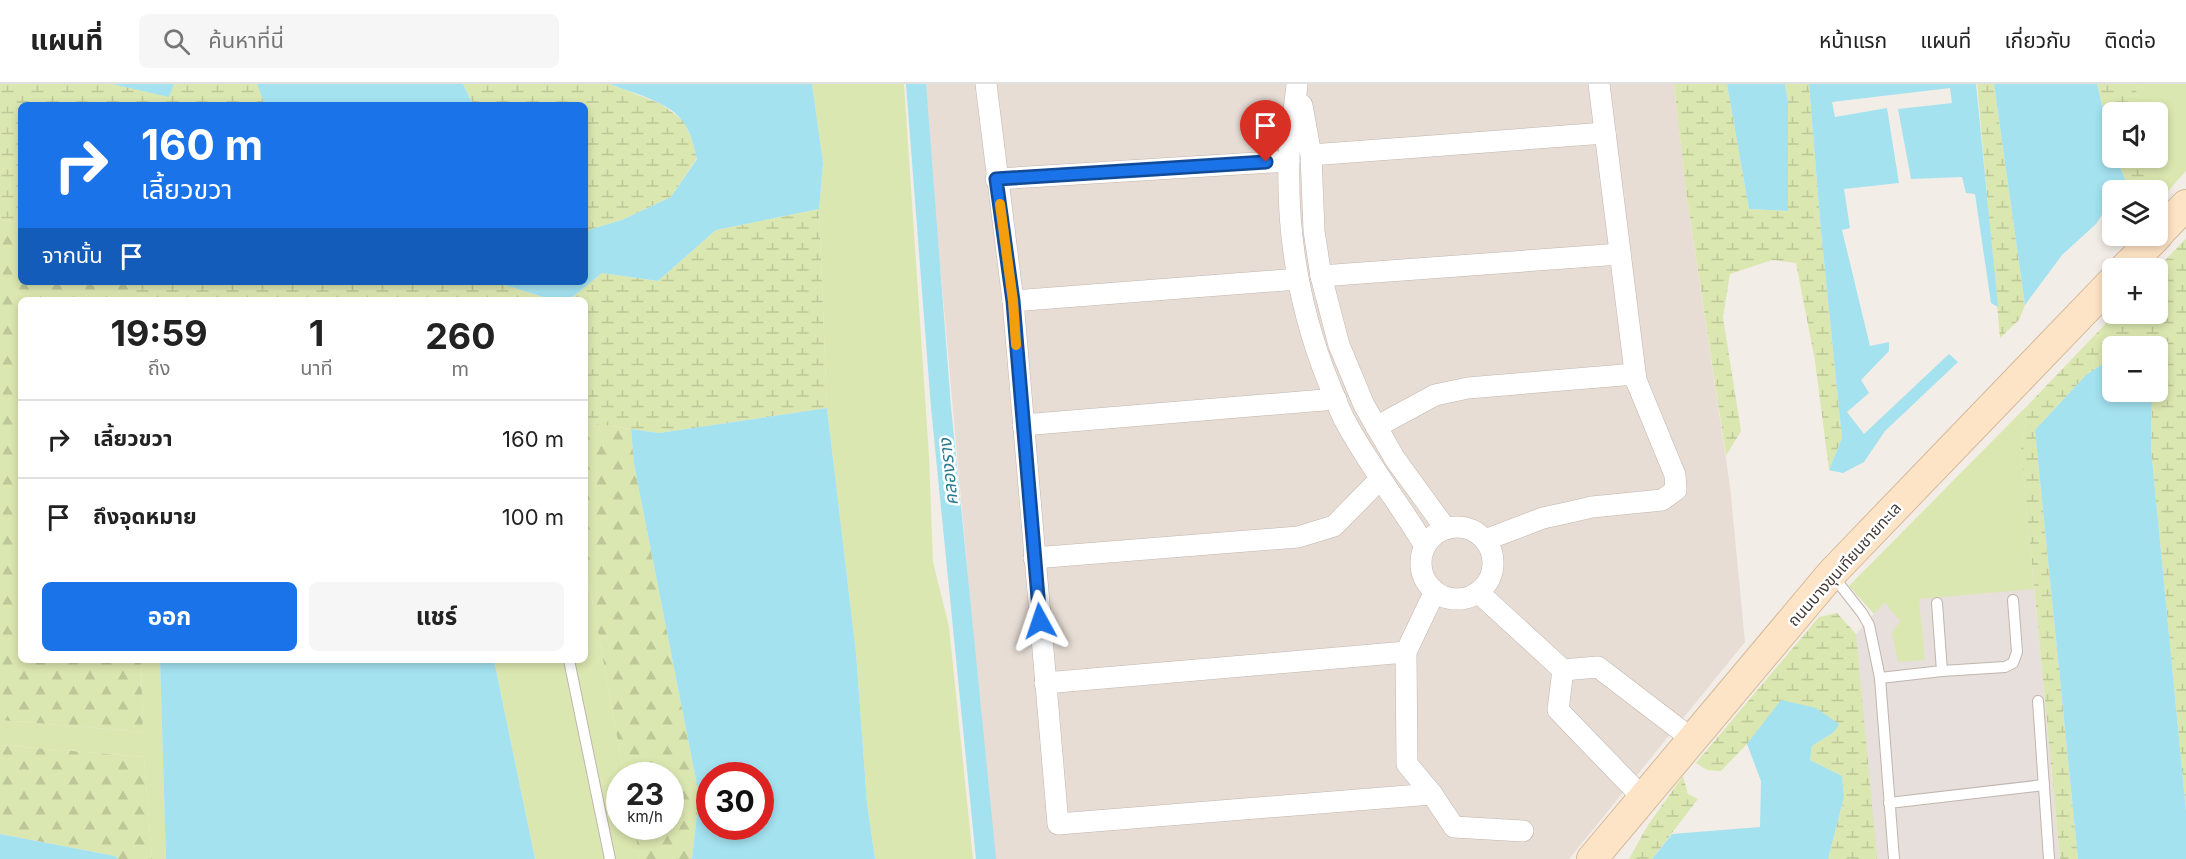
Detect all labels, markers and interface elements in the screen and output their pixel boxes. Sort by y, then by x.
search box [139,14,559,68]
text: แผนที่ [30,23,103,57]
icon: search [160,25,193,58]
text: ค้นหาที่นี่ [208,27,284,53]
text: หน้าแรก [1819,28,1887,53]
text: แผนที่ [1920,28,1971,53]
text: เกี่ยวกับ [2004,28,2071,53]
text: ติดต่อ [2104,28,2156,53]
pin [1240,100,1291,162]
map controls [2102,102,2168,402]
button: sound [2102,102,2168,168]
icon: arrive [1249,109,1282,142]
text: 160 m [141,119,263,170]
icon: right [42,126,120,204]
text: เลี้ยวขวา [141,173,232,206]
button: layers [2102,180,2168,246]
icon: arrive [115,240,148,273]
text: จากนั้น [42,242,103,268]
button: + [2102,258,2168,324]
text: 19:59 [110,311,208,355]
text: 1 [309,311,324,355]
text: 260 [425,314,496,358]
button: − [2102,336,2168,402]
text: ถึง [148,356,170,380]
text: นาที [300,356,333,380]
text: m [452,357,469,381]
icon: right [42,423,75,456]
text: เลี้ยวขวา [93,425,173,451]
text: 160 m [502,426,564,452]
water label: คลองราง [934,436,962,506]
street label: ถนนบางขุนเทียนชายทะเล [1783,498,1905,630]
icon: arrive [42,501,75,534]
text: ถึงจุดหมาย [93,503,197,529]
text: 100 m [502,504,564,530]
button: ออก [42,582,297,651]
button: แชร์ [309,582,564,651]
position arrow [1008,589,1072,653]
speed limit sign: 30 [696,762,774,840]
text: 23 [626,776,664,812]
text: km/h [627,807,663,826]

